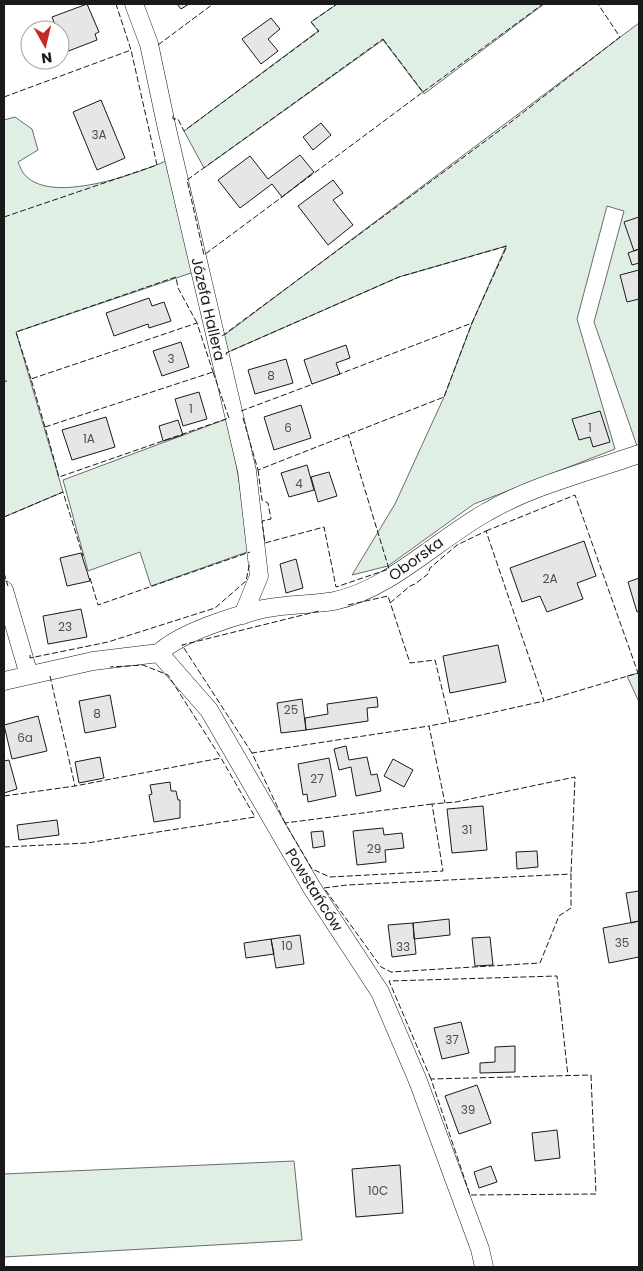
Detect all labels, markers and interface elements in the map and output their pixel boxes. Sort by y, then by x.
north arrow [20,20,70,70]
text: N [40,47,53,69]
house number: 3A [91,126,107,143]
street label: Józefa Hallera [186,255,231,363]
house number: 3 [167,350,175,367]
house number: 8 [267,367,275,384]
house number: 1 [189,400,193,417]
house number: 6 [284,419,292,436]
house number: 1 [588,419,592,436]
house number: 1A [83,430,95,447]
house number: 4 [295,475,303,492]
street label: Oborska [384,532,447,586]
house number: 2A [543,570,558,587]
house number: 23 [58,618,72,635]
house number: 25 [284,701,298,718]
house number: 8 [93,705,101,722]
house number: 6a [17,729,33,746]
house number: 27 [310,770,324,787]
house number: 31 [462,821,472,838]
house number: 29 [367,840,381,857]
street label: Powstańców [280,844,349,936]
house number: 35 [615,934,629,951]
house number: 10 [281,937,293,954]
house number: 33 [396,938,410,955]
house number: 37 [445,1031,459,1048]
house number: 39 [461,1101,475,1118]
house number: 10C [368,1182,388,1199]

